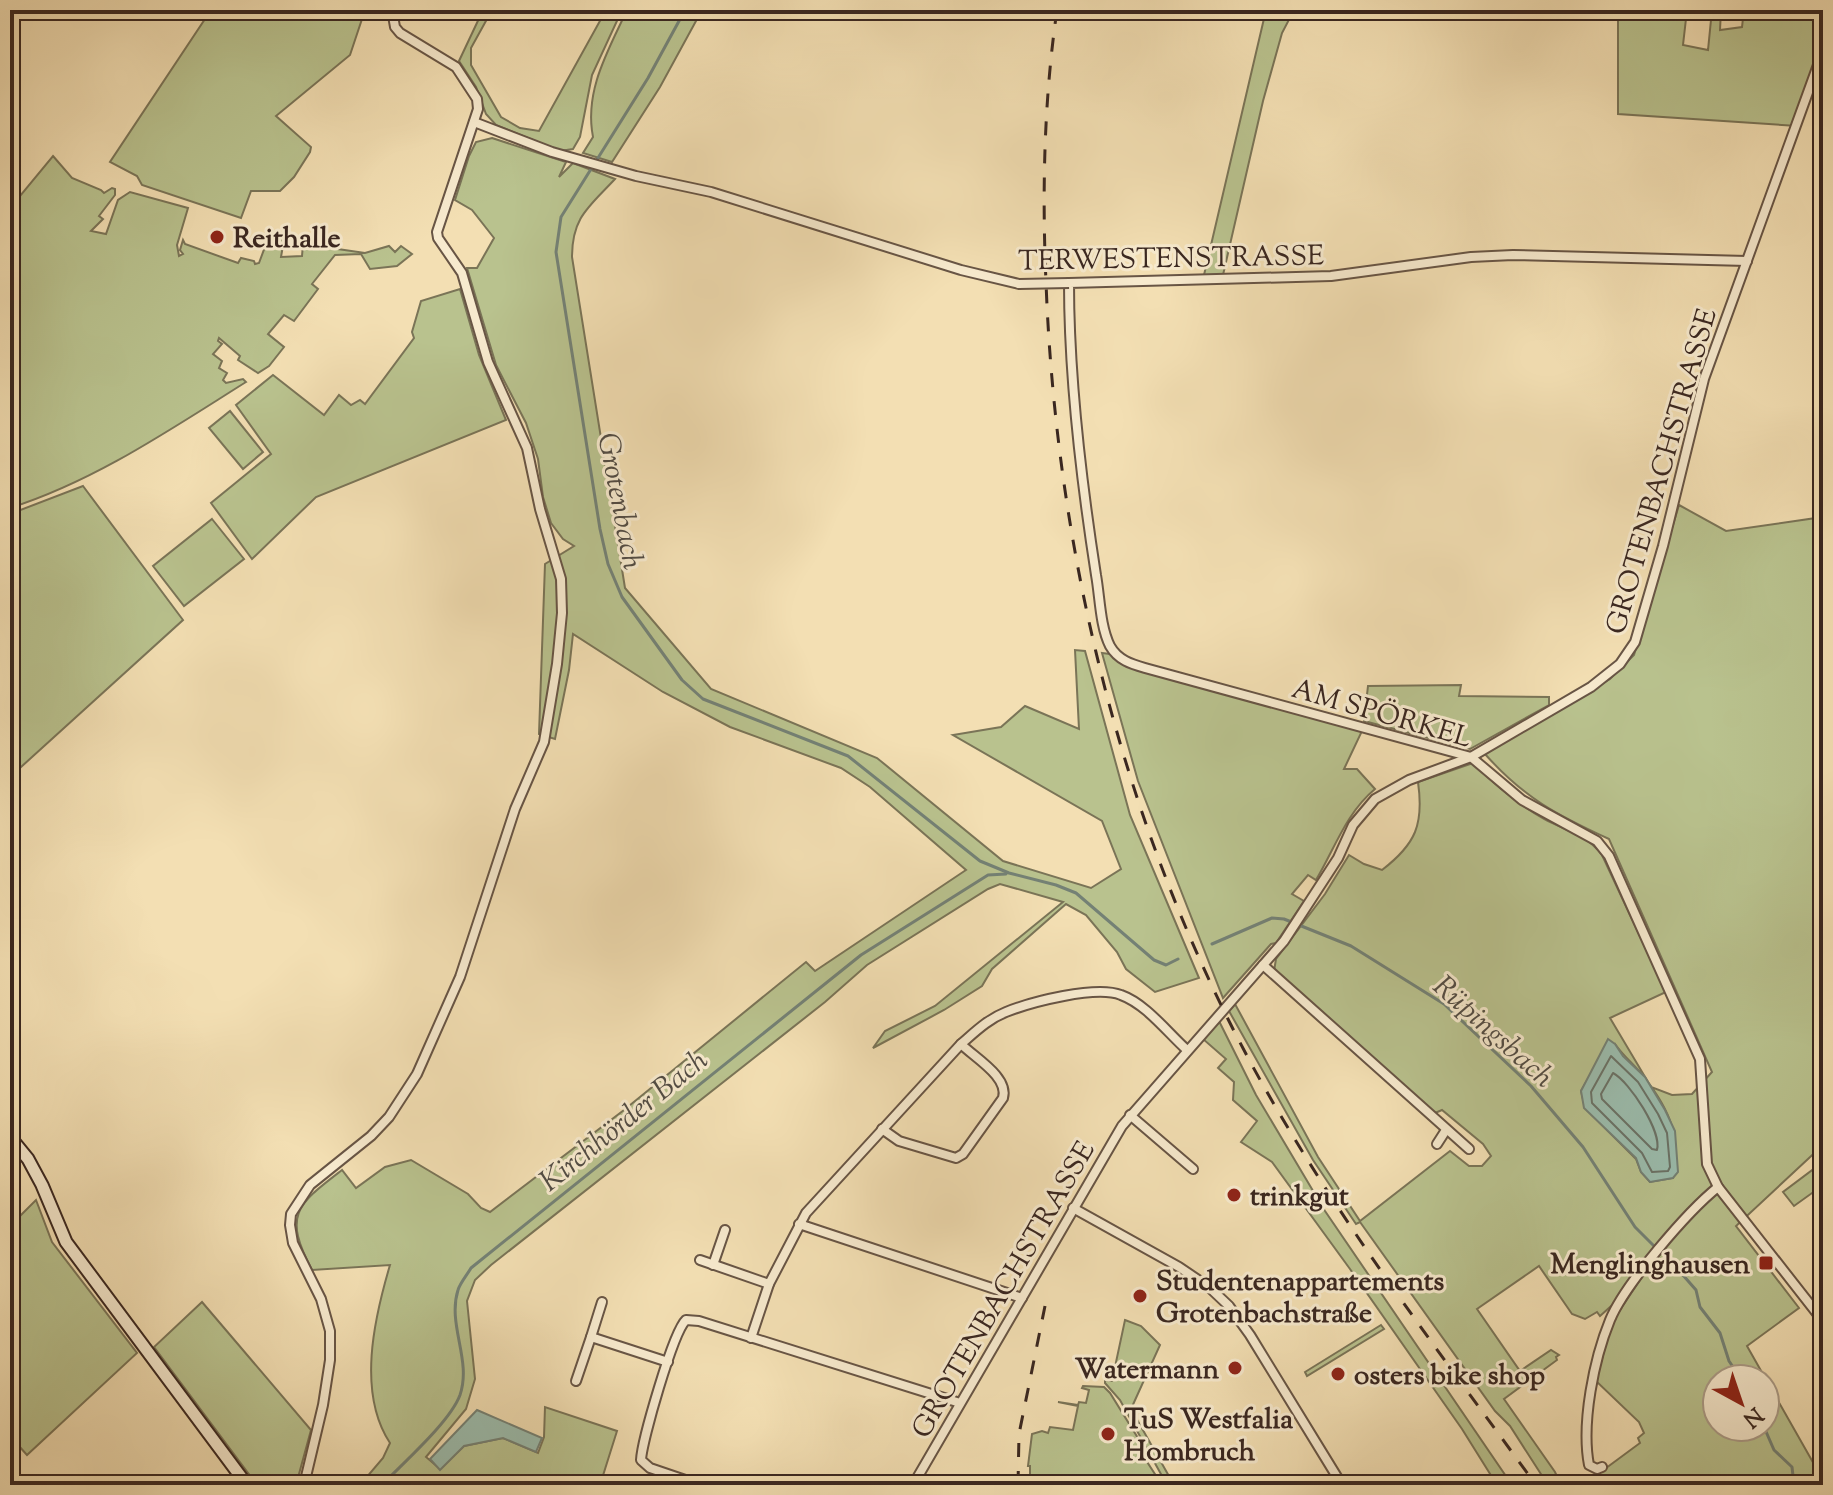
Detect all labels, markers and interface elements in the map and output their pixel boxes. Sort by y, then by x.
place label: Reithalle [233,220,340,260]
marker: Reithalle [208,228,226,246]
street label: TERWESTENSTRASSE [1018,237,1324,283]
street label: GROTENBACHSTRASSE [1597,304,1729,639]
water label: Grotenbach [584,429,653,574]
street label: AM SPÖRKEL [1287,670,1476,760]
water label: Rüpingsbach [1422,967,1563,1099]
water label: Kirchhörder Bach [531,1040,718,1203]
street label: GROTENBACHSTRASSE [903,1134,1106,1446]
place label: trinkgut [1250,1178,1349,1218]
marker: trinkgut [1225,1186,1243,1204]
place label: Menglinghausen [1550,1246,1750,1286]
marker: Menglinghausen [1757,1254,1775,1272]
place label: Studentenappartements Grotenbachstraße [1156,1263,1444,1335]
marker: Studentenappartements Grotenbachstraße [1131,1287,1149,1305]
place label: Watermann [1075,1351,1219,1391]
place label: osters bike shop [1354,1357,1545,1397]
marker: Watermann [1226,1359,1244,1377]
north arrow [1701,1363,1781,1443]
marker: osters bike shop [1329,1365,1347,1383]
text: N [1735,1398,1769,1434]
place label: TuS Westfalia Hombruch [1124,1401,1293,1473]
marker: TuS Westfalia Hombruch [1099,1425,1117,1443]

